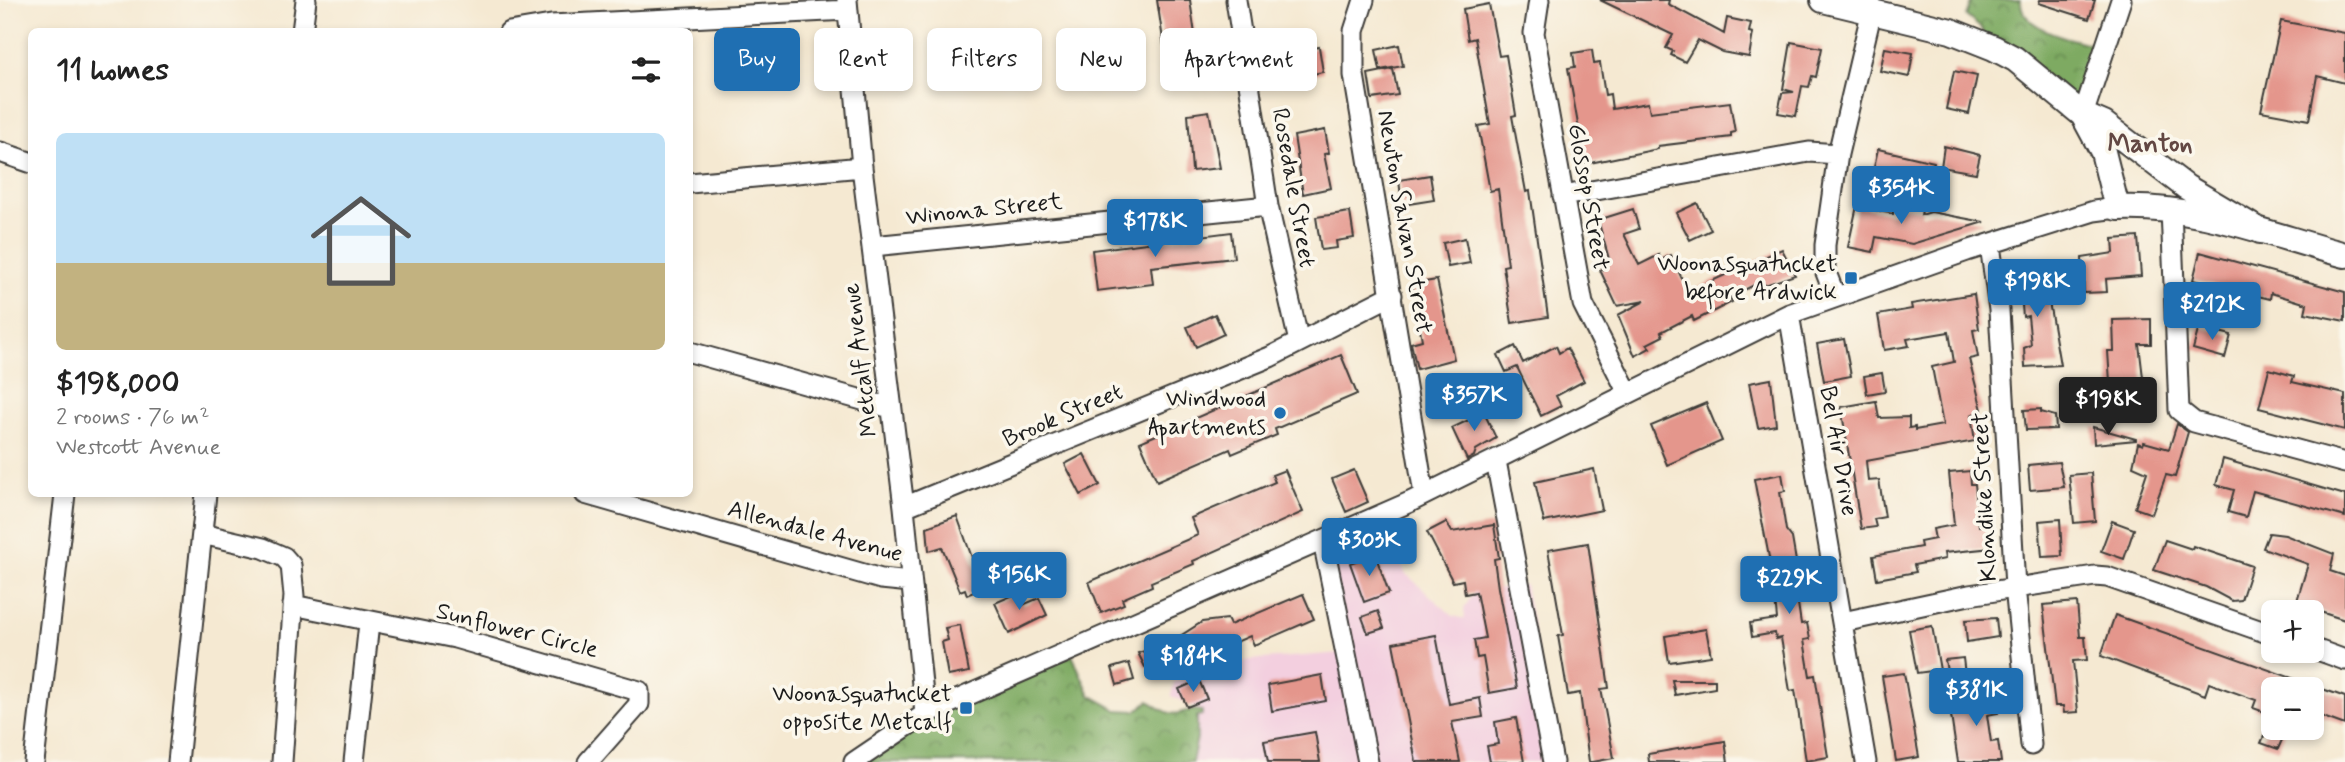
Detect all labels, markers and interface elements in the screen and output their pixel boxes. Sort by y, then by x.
chip: Buy [714,28,800,91]
chip: Rent [814,28,913,91]
chip: Filters [927,28,1042,91]
chip: New [1056,28,1146,91]
chip: Apartment [1160,28,1317,91]
text: 11 homes [56,51,169,90]
icon: filters [627,51,665,89]
street label: Rosedale Street [1264,106,1322,270]
street label: Newton Salvan Street [1369,108,1439,336]
street label: Glossop Street [1560,121,1616,273]
district label: Manton [2107,128,2193,162]
pin: $354K [1852,166,1950,226]
text: $354K [1868,174,1934,204]
icon: home [298,178,424,304]
street label: Winona Street [904,186,1064,234]
pin: $178K [1106,200,1204,259]
text: $178K [1123,207,1187,237]
place label: Woonasquatucket before Ardwick [1657,249,1837,310]
pin: $198K [1988,260,2086,319]
text: $198K [2004,267,2070,297]
marker: Woonasquatucket before Ardwick [1843,270,1859,286]
street label: Metcalf Avenue [836,281,886,439]
pin: $212K [2163,282,2261,342]
text: $212K [2180,290,2244,320]
text: $198,000 [56,364,180,403]
pin: $357K [1425,374,1523,433]
street label: Brook Street [998,377,1128,455]
pin: $198K [2059,378,2157,437]
text: $357K [1441,381,1507,411]
place label: Windwood Apartments [1148,384,1266,446]
street label: Bel Air Drive [1811,384,1865,518]
text: $198K [2075,385,2141,415]
text: 2 rooms · 76 m² [56,403,209,433]
marker: Windwood Apartments [1272,405,1288,421]
street label: Klondike Street [1965,411,2005,583]
text: Westcott Avenue [56,433,221,463]
street label: Allendale Avenue [724,494,906,570]
pin: $303K [1320,518,1418,578]
text: $303K [1338,526,1400,556]
pin: $156K [970,552,1068,612]
pin: $229K [1740,556,1838,616]
text: $156K [987,560,1051,590]
text: $229K [1756,564,1822,594]
street label: Sunflower Circle [433,596,601,666]
map controls [2261,600,2324,740]
button: + [2261,600,2324,663]
pin: $184K [1144,634,1242,694]
text: $184K [1160,642,1226,672]
pin: $381K [1927,668,2025,728]
text: $381K [1945,676,2007,706]
button: − [2261,677,2324,740]
place label: Woonasquatucket opposite Metcalf [772,679,952,738]
marker: Woonasquatucket opposite Metcalf [958,700,974,716]

